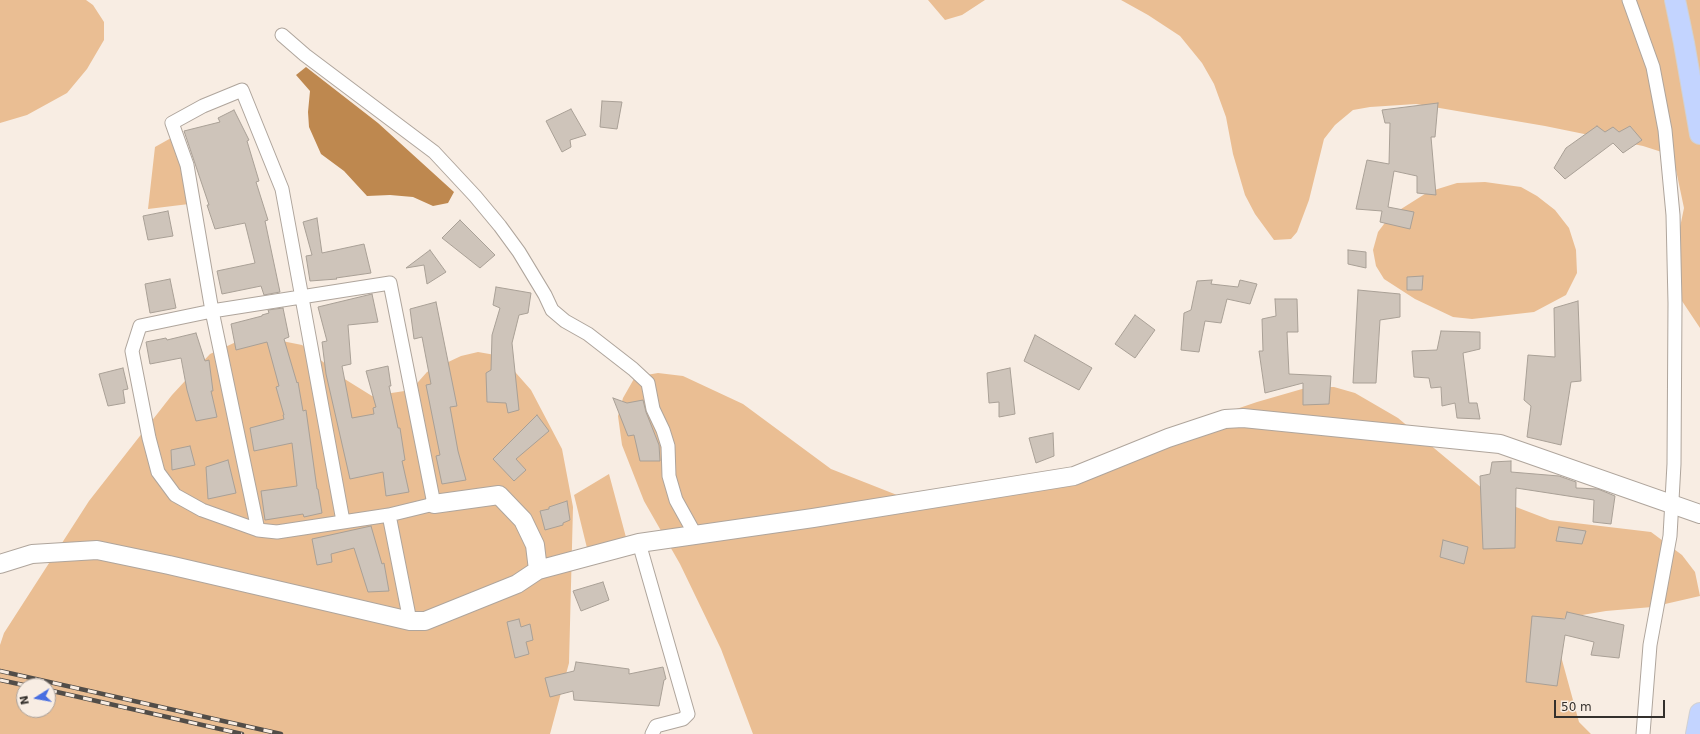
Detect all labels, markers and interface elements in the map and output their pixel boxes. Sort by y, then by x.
north arrow [16,678,56,718]
scale bar [1556,692,1667,718]
text: N [17,694,32,706]
text: 50 m [1561,700,1592,714]

